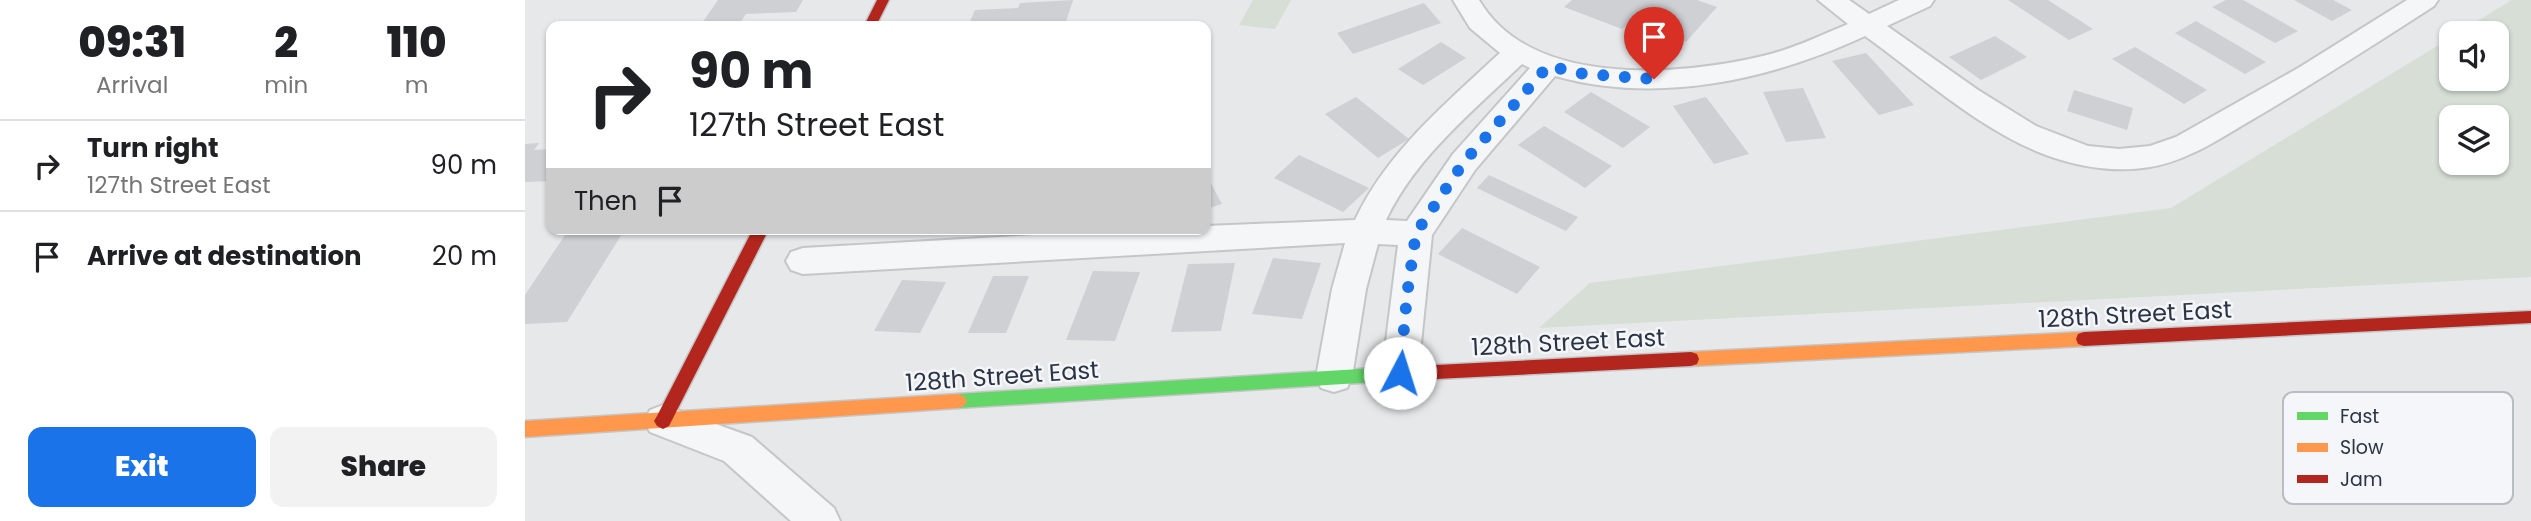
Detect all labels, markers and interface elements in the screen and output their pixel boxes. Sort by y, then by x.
pin [1624,7,1684,79]
text: 09:31 [78,13,186,72]
text: 2 [274,13,298,72]
text: 110 [387,13,447,72]
icon: arrive [1635,18,1673,56]
map controls [2439,21,2509,175]
button: sound [2439,21,2509,91]
text: 90 m [689,37,813,105]
icon: right [574,49,665,140]
text: Arrival [96,69,168,101]
text: min [264,69,308,101]
text: m [405,69,428,101]
text: 127th Street East [689,102,944,147]
button: layers [2439,105,2509,175]
text: Turn right [87,130,219,166]
icon: right [28,147,66,185]
text: 90 m [431,147,497,183]
text: 127th Street East [87,169,271,201]
icon: arrive [651,182,689,220]
text: Then [574,183,637,219]
icon: arrive [28,238,66,276]
text: Arrive at destination [87,238,362,274]
text: 20 m [432,238,497,274]
street label: 128th Street East [2037,292,2233,336]
street label: 128th Street East [1470,320,1666,364]
position arrow [1363,336,1437,410]
street label: 128th Street East [904,353,1100,399]
legend [2283,392,2513,504]
text: Fast [2340,403,2379,430]
button: Exit [28,427,256,507]
button: Share [270,427,497,507]
text: Slow [2340,434,2384,461]
text: Jam [2340,466,2382,493]

